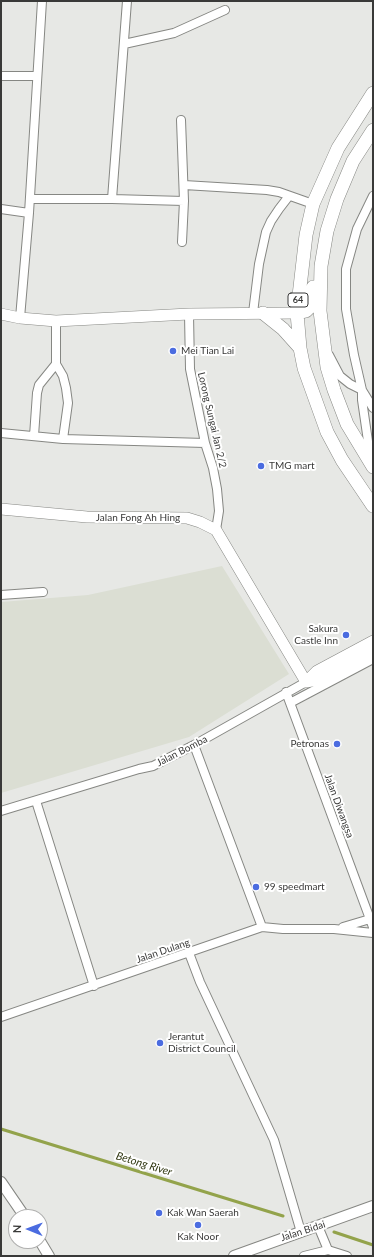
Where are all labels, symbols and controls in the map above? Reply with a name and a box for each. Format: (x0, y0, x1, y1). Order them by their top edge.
road number: 64 (288, 293, 308, 307)
place label: Mei Tian Lai (181, 345, 234, 357)
marker: Mei Tian Lai (168, 346, 178, 356)
street label: Lorong Sungai Jan 2/2 (195, 371, 229, 469)
place label: TMG mart (269, 460, 314, 472)
marker: TMG mart (256, 461, 266, 471)
street label: Jalan Fong Ah Hing (96, 512, 180, 524)
place label: Sakura Castle Inn (294, 623, 338, 646)
marker: Sakura Castle Inn (341, 630, 351, 640)
street label: Jalan Bomba (155, 733, 209, 769)
place label: Petronas (290, 738, 329, 750)
marker: Petronas (332, 739, 342, 749)
street label: Jalan Diwangsa (322, 772, 356, 840)
place label: 99 speedmart (264, 881, 325, 893)
marker: 99 speedmart (251, 882, 261, 892)
street label: Jalan Dulang (135, 936, 191, 966)
place label: Jerantut District Council (168, 1031, 236, 1054)
marker: Jerantut District Council (155, 1038, 165, 1048)
water label: Betong River (114, 1149, 174, 1179)
place label: Kak Wan Saerah (167, 1207, 239, 1219)
marker: Kak Wan Saerah (154, 1208, 164, 1218)
north arrow (8, 1209, 48, 1249)
street label: Jalan Bidai (279, 1218, 327, 1244)
marker: Kak Noor (193, 1220, 203, 1230)
text: N (10, 1224, 23, 1233)
place label: Kak Noor (177, 1231, 219, 1243)

